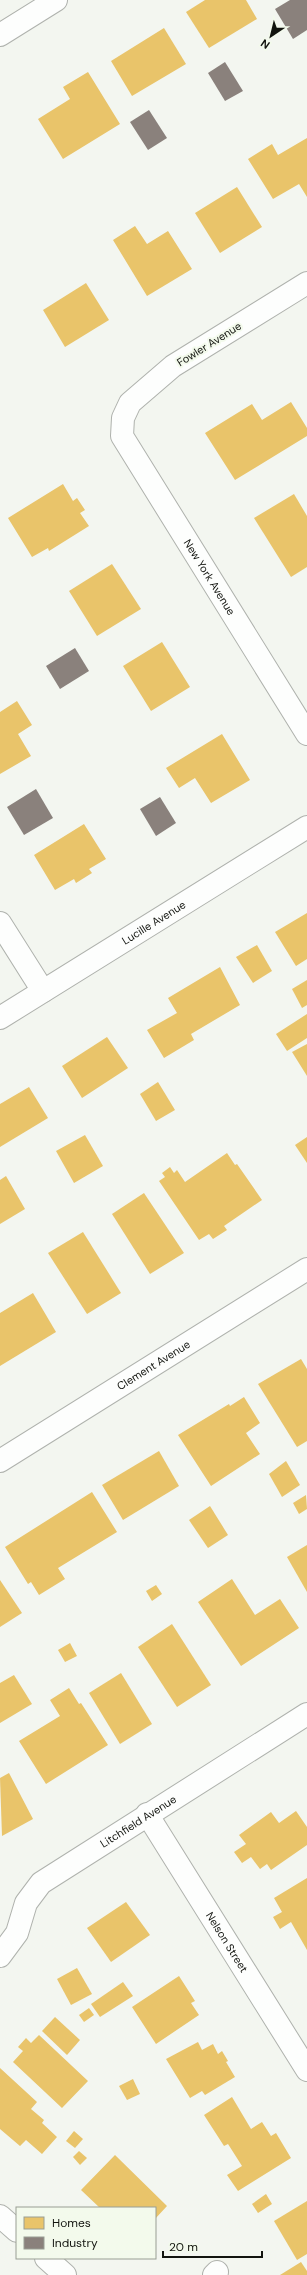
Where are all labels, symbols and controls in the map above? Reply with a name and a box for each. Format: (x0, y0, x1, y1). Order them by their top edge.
north arrow (251, 16, 291, 56)
text: N (258, 36, 273, 52)
street label: Fowler Avenue (174, 319, 244, 369)
street label: New York Avenue (181, 536, 238, 618)
street label: Lucille Avenue (119, 897, 188, 947)
street label: Clement Avenue (114, 1337, 193, 1393)
street label: Litchfield Avenue (97, 1792, 179, 1851)
street label: Nelson Street (203, 1909, 251, 1975)
legend (16, 2207, 156, 2259)
text: Homes (52, 2215, 91, 2231)
scale bar (163, 2233, 262, 2259)
text: Industry (52, 2235, 98, 2251)
text: 20 m (169, 2239, 198, 2255)

